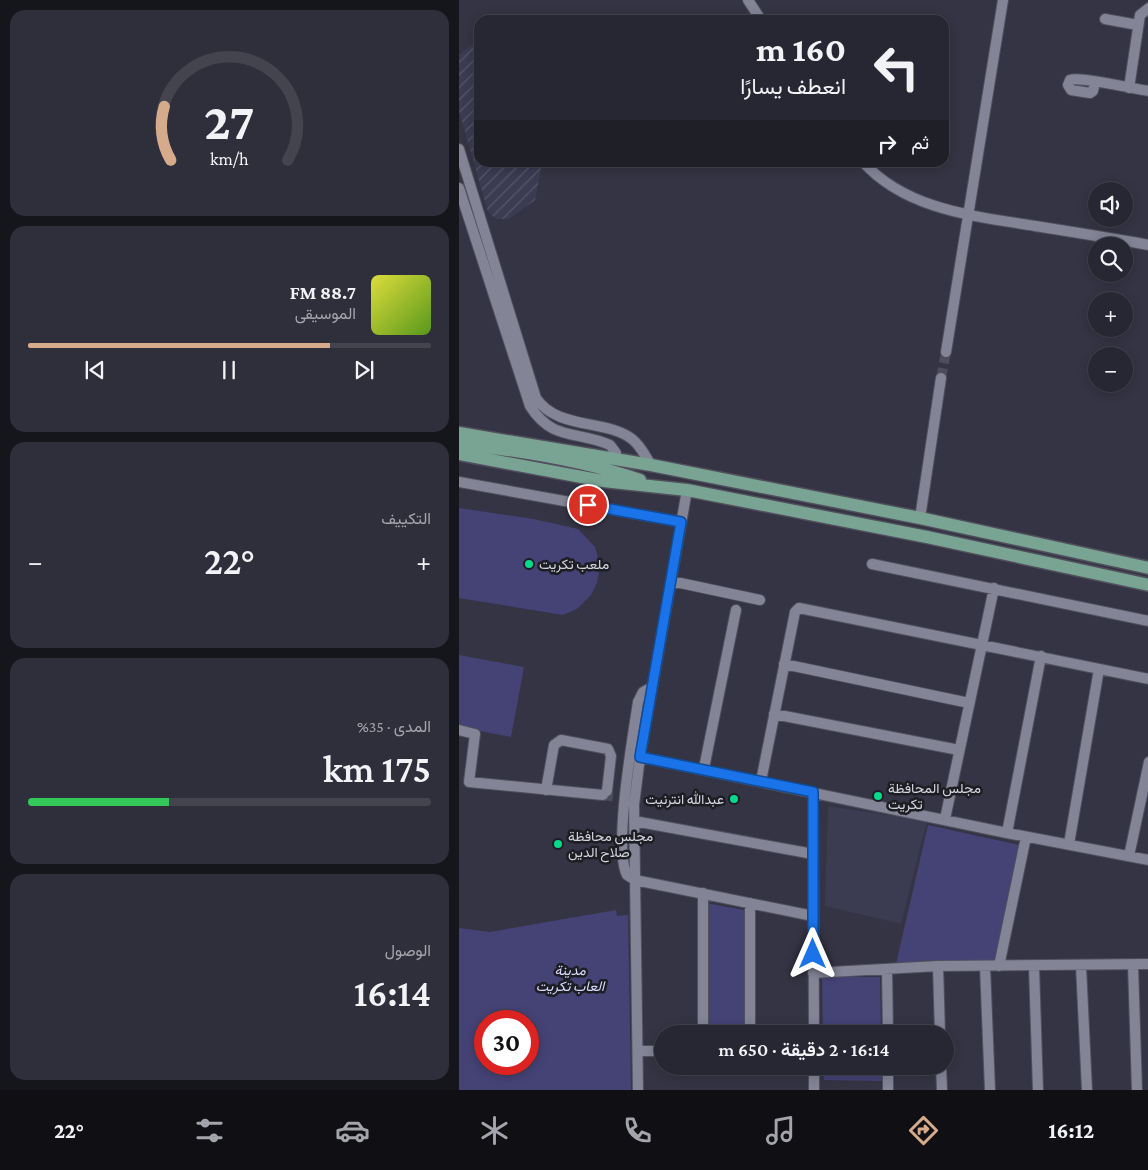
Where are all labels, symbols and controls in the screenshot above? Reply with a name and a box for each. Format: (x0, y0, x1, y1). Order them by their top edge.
text: 160 m (756, 30, 846, 69)
icon: left (864, 35, 929, 100)
text: انعطف يسارًا (740, 74, 846, 99)
text: 27 (204, 92, 255, 150)
icon: right (873, 130, 901, 158)
text: ثم (911, 132, 929, 153)
text: km/h (210, 149, 249, 169)
map controls (1088, 182, 1133, 392)
button: sound (1088, 182, 1133, 227)
button: search (1088, 237, 1133, 282)
text: 88.7 FM (290, 282, 356, 303)
button: + (1088, 292, 1133, 337)
text: الموسيقى (295, 305, 356, 322)
button: − (1088, 347, 1133, 392)
icon: previous (81, 356, 109, 384)
icon: pause (215, 356, 243, 384)
icon: next (350, 356, 378, 384)
pin (567, 484, 609, 526)
icon: arrive (574, 491, 602, 519)
text: التكييف (381, 510, 431, 527)
text: 22° (204, 540, 255, 582)
text: − (28, 546, 43, 577)
text: + (416, 546, 431, 577)
place label: ملعب تكريت (539, 556, 609, 573)
marker: ملعب تكريت (523, 558, 535, 570)
text: المدى · 35% (357, 718, 431, 735)
text: 175 km (323, 748, 431, 790)
place label: مجلس المحافظة تكريت (888, 780, 981, 813)
marker: مجلس المحافظة تكريت (872, 790, 884, 802)
place label: عبدالله انترنيت (645, 791, 724, 808)
marker: عبدالله انترنيت (728, 793, 740, 805)
place label: مجلس محافظة صلاح الدين (568, 828, 653, 863)
marker: مجلس محافظة صلاح الدين (552, 838, 564, 850)
position arrow (786, 927, 838, 979)
text: الوصول (385, 942, 431, 959)
park label: مدينة العاب تكريت (536, 962, 606, 995)
text: 16:14 (354, 972, 431, 1014)
speed limit sign: 30 (474, 1010, 539, 1075)
text: 16:14 · 2 دقيقة · 650 m (719, 1039, 889, 1060)
icon: filters (192, 1113, 227, 1148)
icon: car (335, 1113, 370, 1148)
icon: climate (477, 1113, 512, 1148)
icon: phone (620, 1113, 655, 1148)
icon: music (763, 1113, 798, 1148)
icon: directions (906, 1113, 941, 1148)
text: 22° (54, 1118, 84, 1143)
text: 16:12 (1048, 1118, 1094, 1143)

